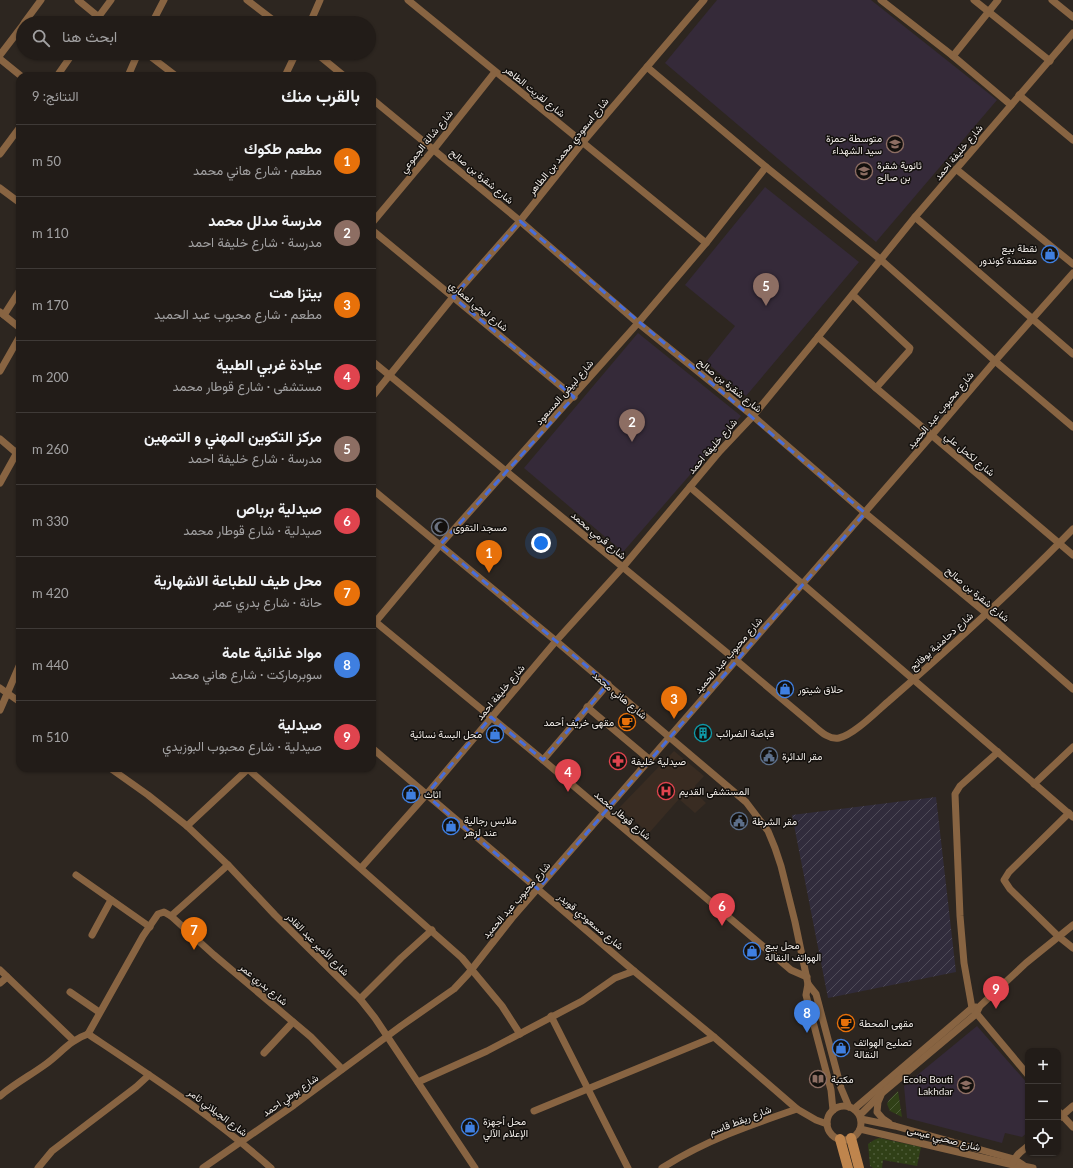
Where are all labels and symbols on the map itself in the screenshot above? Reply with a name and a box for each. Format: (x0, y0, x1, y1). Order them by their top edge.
street label: شارع لقريت الطاهر (501, 62, 568, 120)
street label: شارع اسعودي محمد بن الطاهر (525, 95, 613, 200)
street label: شارع شالة الجموعي (397, 107, 458, 177)
street label: شارع خليفة احمد (931, 122, 986, 183)
place label: متوسطة حمزة سيد الشهداء (826, 132, 882, 157)
school or university icon: متوسطة حمزة سيد الشهداء (885, 134, 905, 154)
street label: شارع شقرة بن صالح (447, 146, 516, 207)
place label: ثانوية شقرة بن صالح (877, 159, 922, 184)
school or university icon: ثانوية شقرة بن صالح (854, 161, 874, 181)
place label: نقطة بيع معتمدة كوندور (978, 242, 1037, 267)
shop icon: نقطة بيع معتمدة كوندور (1040, 244, 1060, 264)
pin: 5 (753, 273, 779, 306)
street label: شارع ليحي لعماري (445, 279, 511, 336)
street label: شارع شقرة بن صالح (695, 355, 765, 415)
street label: شارع لبيض المسعود (532, 357, 596, 428)
street label: شارع محبوب عبد الحميد (904, 369, 977, 452)
pin: 2 (619, 409, 645, 442)
street label: شارع خليفة احمد (685, 416, 740, 477)
street label: شارع لكحل علي (941, 430, 998, 481)
street label: شارع قرمي محمد (567, 509, 629, 564)
mosque icon: مسجد التقوى (430, 517, 450, 537)
place label: مسجد التقوى (453, 521, 507, 534)
your location (531, 533, 551, 553)
pin: 1 (476, 540, 502, 573)
street label: شارع شقرة بن صالح (943, 564, 1012, 625)
street label: شارع دحامنية بوفاتح (907, 609, 976, 673)
street label: شارع محبوب عبد الحميد (692, 614, 765, 696)
street label: شارع خليفة احمد (473, 662, 528, 723)
street label: شارع هاني محمد (588, 669, 650, 724)
shop icon: حلاق شيتور (775, 679, 795, 699)
place label: حلاق شيتور (797, 683, 843, 696)
pin: 3 (661, 686, 687, 719)
cafe icon: مقهى خريف أحمد (617, 712, 637, 732)
place label: مقهى خريف أحمد (544, 716, 614, 729)
building icon: قباضة الضرائب (693, 723, 713, 743)
shop icon: محل البسة نسائية (485, 724, 505, 744)
place label: قباضة الضرائب (716, 727, 775, 740)
place label: محل البسة نسائية (410, 728, 482, 741)
public building icon: مقر الدائرة (759, 746, 779, 766)
place label: مقر الدائرة (782, 750, 822, 763)
pharmacy icon: صيدلية خليفة (608, 751, 628, 771)
place label: صيدلية خليفة (631, 755, 686, 768)
pin: 4 (555, 759, 581, 792)
hospital icon: المستشفى القديم (656, 781, 676, 801)
shop icon: اثاث (401, 784, 421, 804)
place label: المستشفى القديم (679, 785, 749, 798)
place label: اثاث (424, 788, 441, 800)
street label: شارع قوطار محمد (592, 788, 654, 843)
public building icon: مقر الشرطة (729, 811, 749, 831)
place label: ملابس رجالية عند لزهر (463, 814, 517, 839)
place label: مقر الشرطة (752, 815, 797, 828)
shop icon: ملابس رجالية عند لزهر (441, 816, 461, 836)
street label: شارع محبوب عبد الحميد (480, 859, 553, 941)
street label: شارع مسعودي قويدر (553, 889, 626, 954)
pin: 6 (709, 893, 735, 926)
street label: شارع الأمير عبد القادر (283, 909, 352, 979)
pin: 7 (181, 917, 207, 950)
place label: محل بيع الهواتف النقالة (765, 939, 821, 964)
shop icon: محل بيع الهواتف النقالة (742, 941, 762, 961)
street label: شارع بدري عمر (235, 960, 290, 1010)
pin: 9 (983, 976, 1009, 1009)
pin: 8 (794, 1000, 820, 1033)
cafe icon: مقهى المحطة (836, 1013, 856, 1033)
place label: مقهى المحطة (859, 1017, 913, 1030)
place label: تصليح الهواتف النقالة (854, 1036, 912, 1060)
shop icon: تصليح الهواتف النقالة (831, 1038, 851, 1058)
library icon: مكتبة (808, 1069, 828, 1089)
street label: شارع بوطي احمد (260, 1071, 322, 1121)
place label: مكتبة (831, 1073, 854, 1086)
place label: Ecole Bouti Lakhdar (903, 1073, 953, 1097)
school or university icon: Ecole Bouti Lakhdar (956, 1075, 976, 1095)
street label: شارع الجيلاني ثامر (183, 1085, 250, 1141)
street label: شارع ريقط قاسم (707, 1103, 773, 1138)
place label: محل أجهزة الإعلام الآلي (483, 1115, 528, 1142)
shop icon: محل أجهزة الإعلام الآلي (460, 1117, 480, 1137)
street label: شارع صحبي عيسى (905, 1123, 982, 1156)

